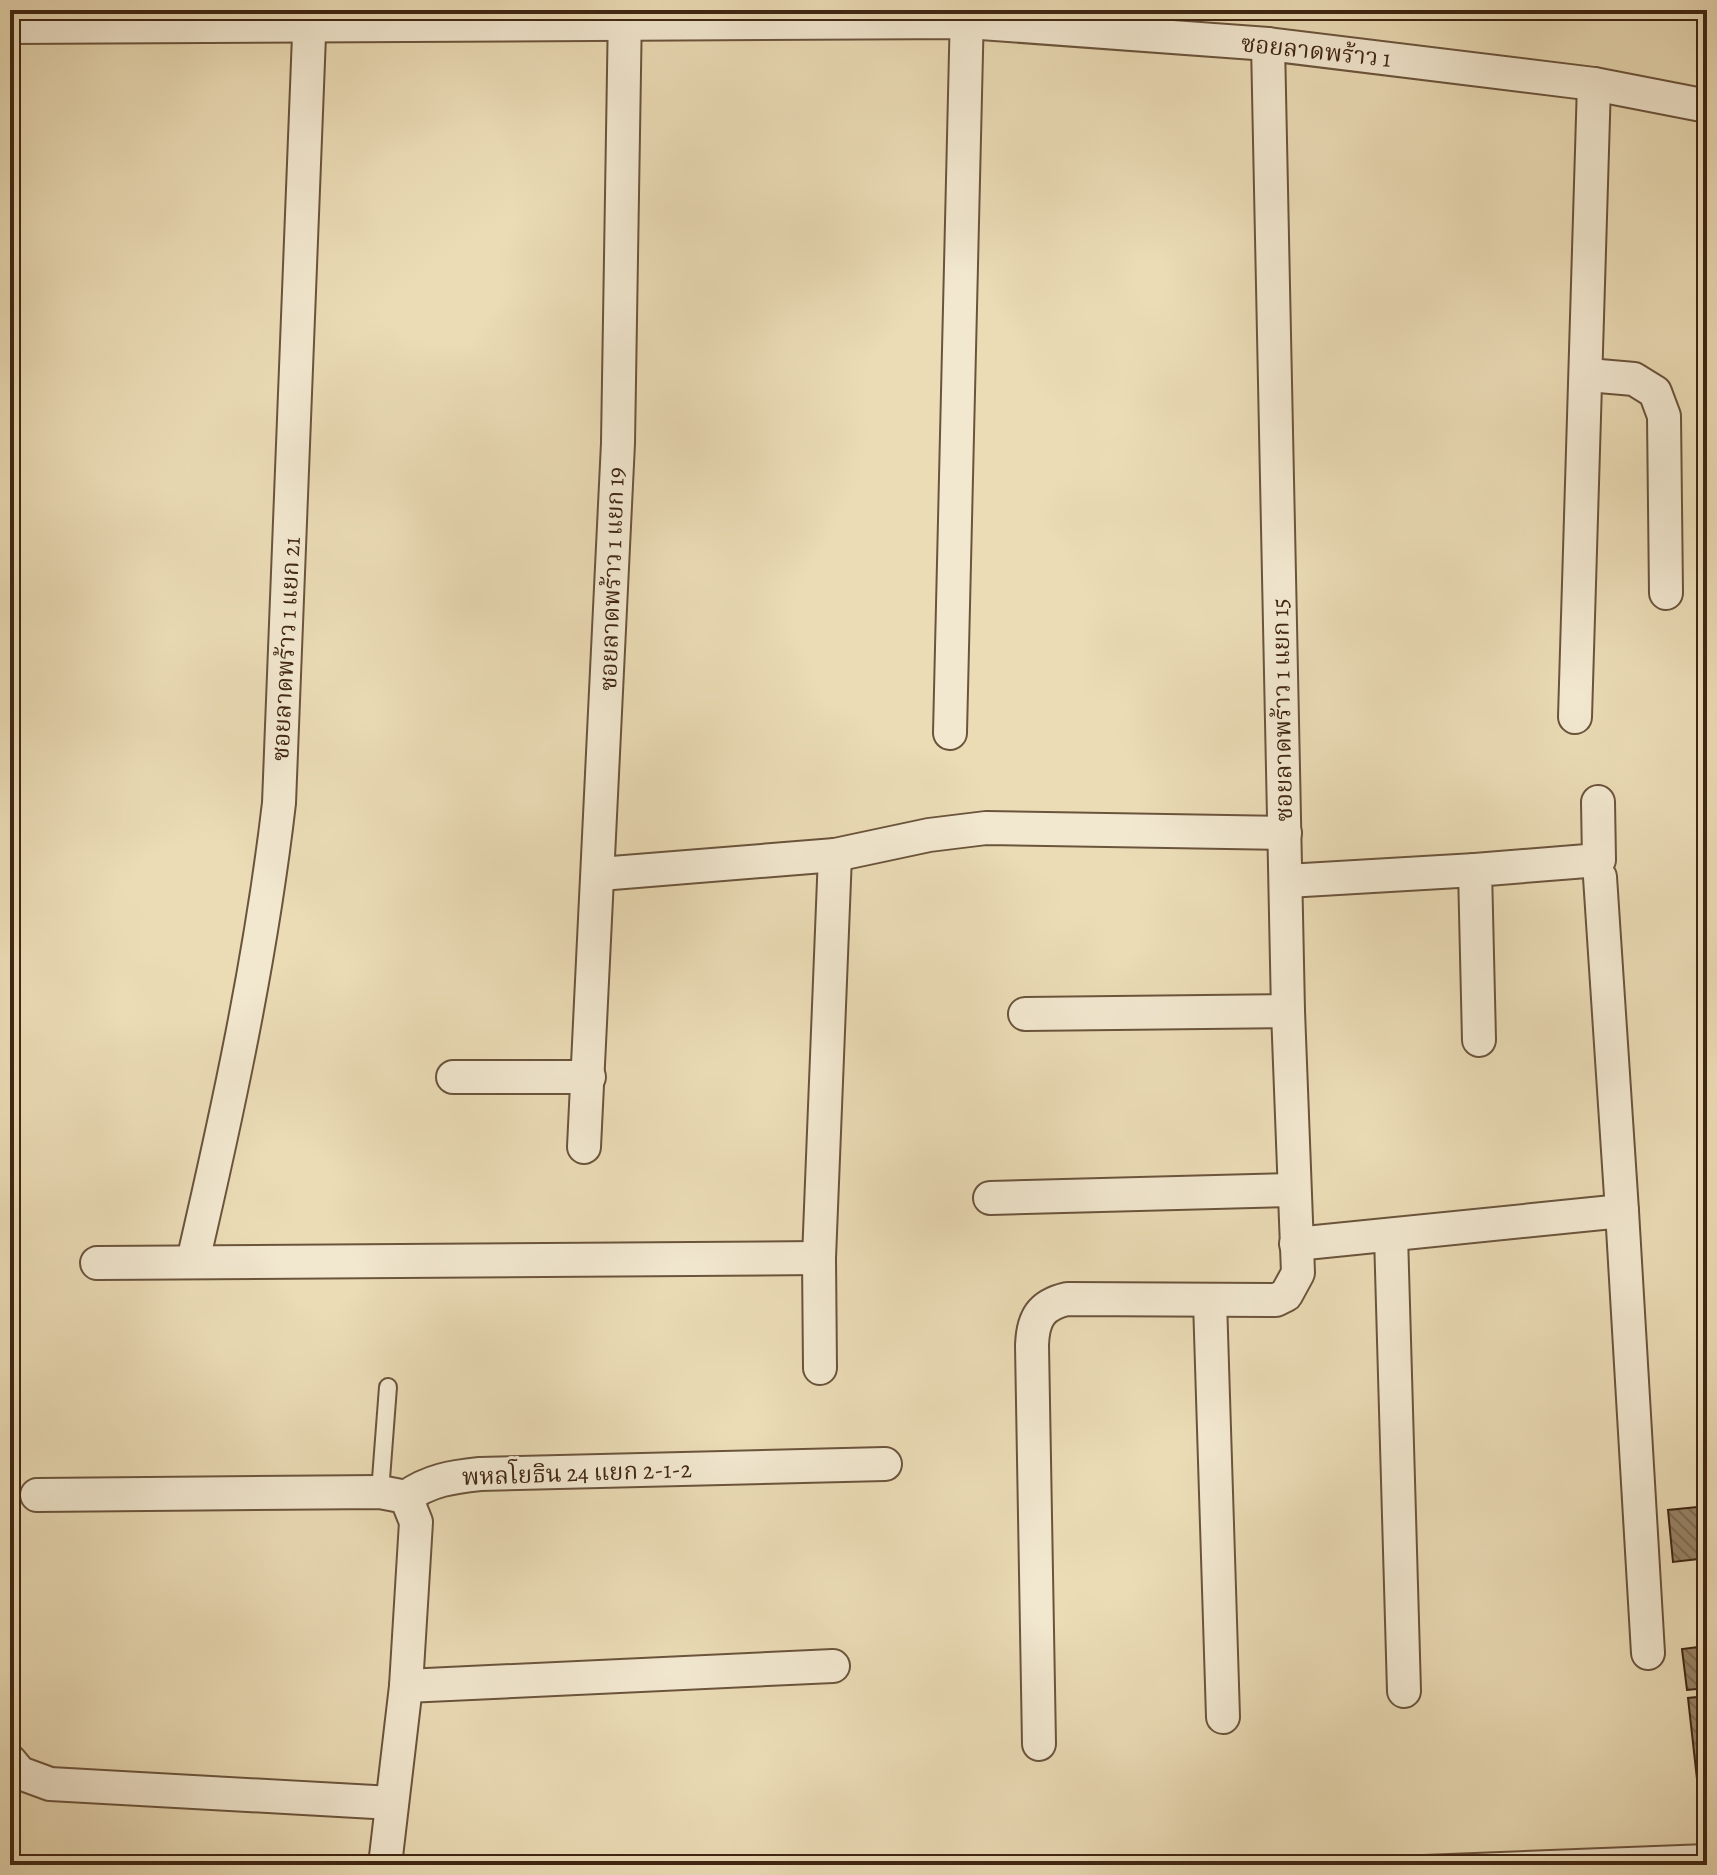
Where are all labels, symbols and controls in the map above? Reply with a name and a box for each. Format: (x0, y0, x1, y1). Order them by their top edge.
street label: ซอยลาดพร้าว 1 (1239, 27, 1393, 75)
street label: ซอยลาดพร้าว 1 แยก 19 (592, 466, 632, 692)
street label: ซอยลาดพร้าว 1 แยก 21 (264, 536, 308, 762)
street label: ซอยลาดพร้าว 1 แยก 15 (1264, 598, 1300, 822)
street label: พหลโยธิน 24 แยก 2-1-2 (461, 1451, 693, 1493)

